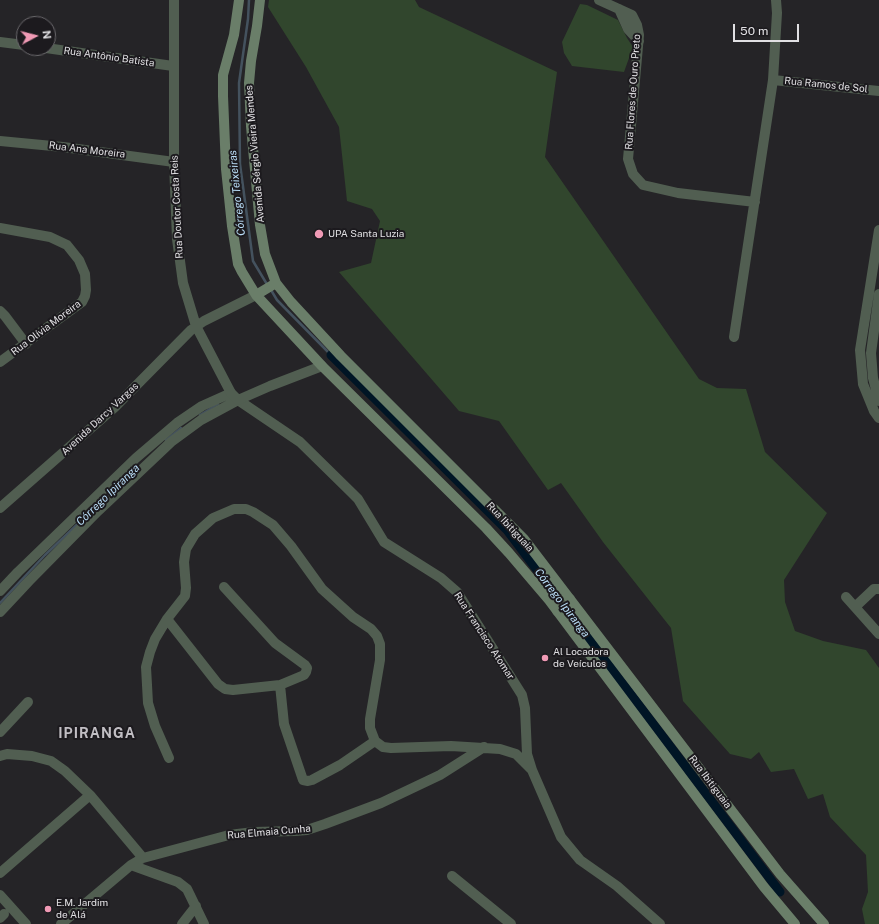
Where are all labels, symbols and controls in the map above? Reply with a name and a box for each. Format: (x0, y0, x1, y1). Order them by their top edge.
north arrow (16, 16, 56, 56)
scale bar (735, 16, 801, 42)
text: 50 m (740, 24, 768, 38)
text: N (40, 30, 53, 40)
street label: Rua Flores de Ouro Preto (623, 34, 643, 150)
street label: Rua Antônio Batista (63, 45, 155, 69)
street label: Rua Ramos de Sol (784, 75, 868, 95)
street label: Avenida Sérgio Vieira Mendes (243, 85, 267, 223)
street label: Rua Ana Moreira (48, 139, 126, 161)
water label: Córrego Teixeiras (226, 149, 248, 237)
street label: Rua Doutor Costa Reis (168, 155, 186, 259)
marker: UPA Santa Luzia (313, 228, 325, 240)
place label: UPA Santa Luzia (328, 228, 404, 240)
street label: Rua Olívia Moreira (9, 298, 83, 358)
street label: Avenida Darcy Vargas (59, 380, 141, 458)
water label: Córrego Ipiranga (74, 461, 142, 529)
street label: Rua Ibitiguaia (484, 500, 536, 554)
water label: Córrego Ipiranga (532, 566, 592, 640)
street label: Rua Francisco Atomar (451, 590, 517, 682)
place label: Al Locadora de Veículos (553, 646, 609, 670)
marker: Al Locadora de Veículos (540, 653, 550, 663)
district label: IPIRANGA (58, 726, 136, 742)
street label: Rua Ibitiguaia (686, 753, 734, 811)
street label: Rua Elmaia Cunha (227, 822, 311, 842)
place label: E.M. Jardim de Alá (56, 897, 108, 920)
marker: E.M. Jardim de Alá (43, 904, 53, 914)

